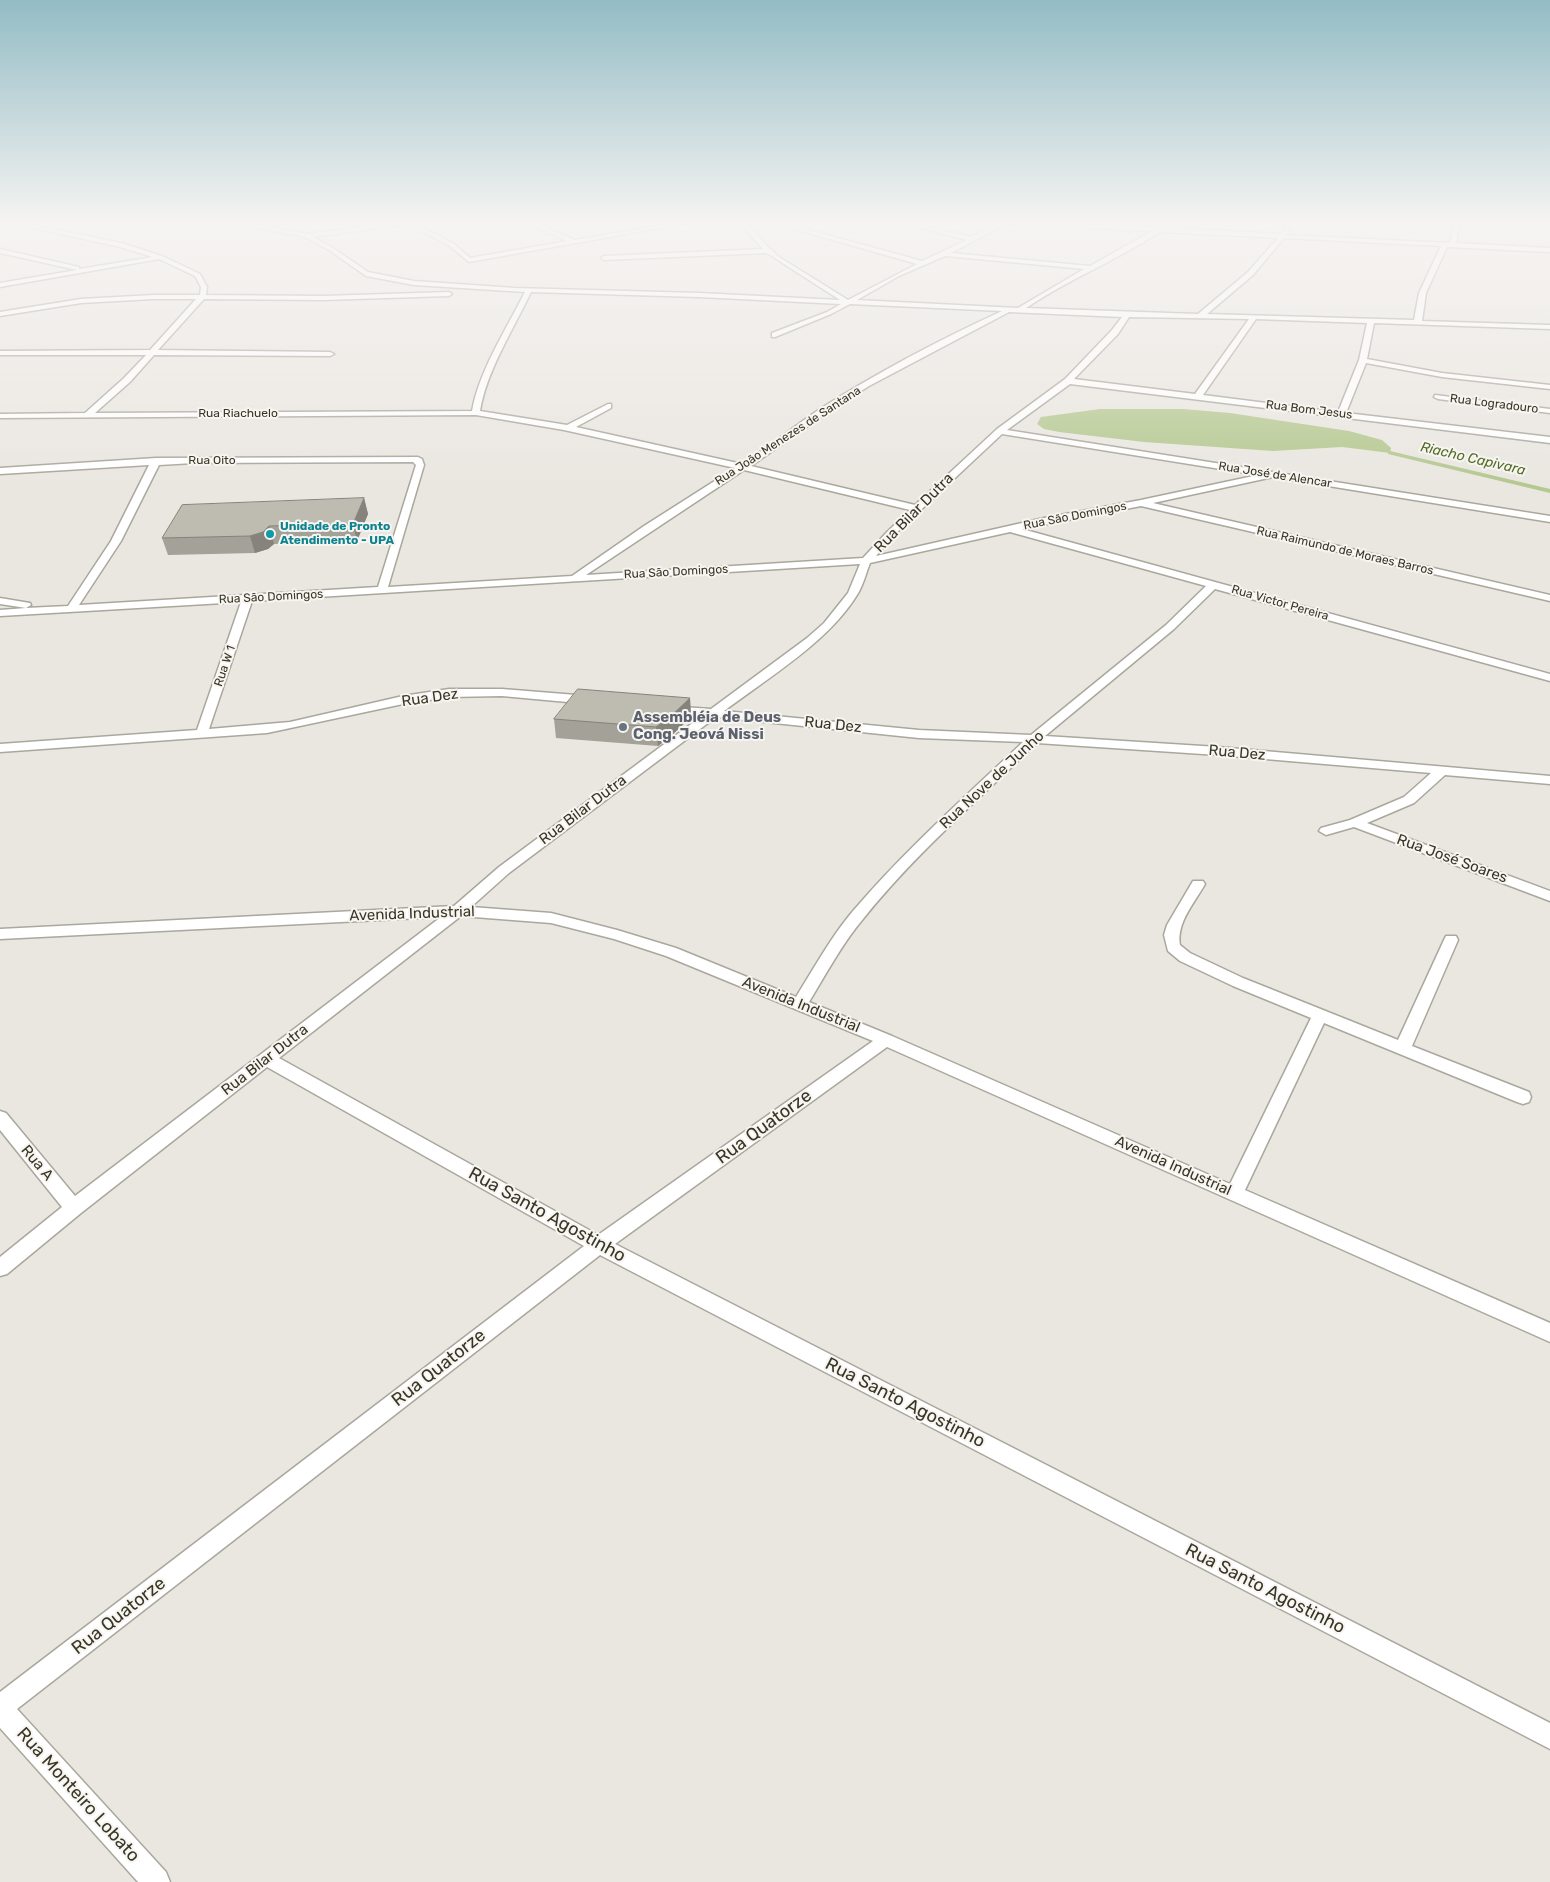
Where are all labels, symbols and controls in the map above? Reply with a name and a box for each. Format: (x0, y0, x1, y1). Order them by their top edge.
street label: Rua João Menezes de Santana (712, 383, 864, 489)
street label: Rua Logradouro (1449, 391, 1539, 417)
street label: Rua Bom Jesus (1265, 398, 1353, 422)
street label: Rua Riachuelo (198, 407, 278, 421)
water label: Riacho Capivara (1419, 439, 1527, 479)
street label: Rua Oito (188, 454, 236, 468)
street label: Rua José de Alencar (1217, 459, 1333, 491)
street label: Rua Bilar Dutra (871, 470, 957, 556)
street label: Rua São Domingos (1022, 499, 1128, 533)
place label: Unidade de Pronto Atendimento - UPA (280, 520, 394, 548)
street label: Rua Raimundo de Moraes Barros (1255, 524, 1435, 578)
marker: Unidade de Pronto Atendimento - UPA (264, 528, 276, 540)
street label: Rua São Domingos (623, 562, 729, 582)
street label: Rua Victor Pereira (1230, 582, 1330, 624)
street label: Rua São Domingos (218, 587, 324, 607)
street label: Rua W 1 (211, 644, 239, 688)
street label: Rua Dez (400, 685, 460, 711)
place label: Assembléia de Deus Cong. Jeová Nissi (633, 709, 781, 744)
street label: Rua Dez (804, 713, 862, 737)
marker: Assembléia de Deus Cong. Jeová Nissi (617, 721, 629, 733)
street label: Rua Nove de Junho (936, 727, 1048, 833)
street label: Rua Dez (1208, 742, 1266, 764)
street label: Rua Bilar Dutra (536, 771, 630, 849)
street label: Rua José Soares (1394, 831, 1510, 887)
street label: Avenida Industrial (349, 903, 475, 925)
street label: Avenida Industrial (739, 973, 863, 1037)
street label: Rua Bilar Dutra (218, 1021, 312, 1099)
street label: Rua Quatorze (712, 1085, 816, 1169)
street label: Avenida Industrial (1112, 1132, 1234, 1200)
street label: Rua A (17, 1142, 57, 1184)
street label: Rua Santo Agostinho (465, 1163, 629, 1267)
street label: Rua Quatorze (388, 1325, 490, 1411)
street label: Rua Santo Agostinho (821, 1353, 989, 1453)
street label: Rua Santo Agostinho (1181, 1539, 1349, 1639)
street label: Rua Quatorze (68, 1573, 170, 1659)
street label: Rua Monteiro Lobato (12, 1723, 144, 1867)

